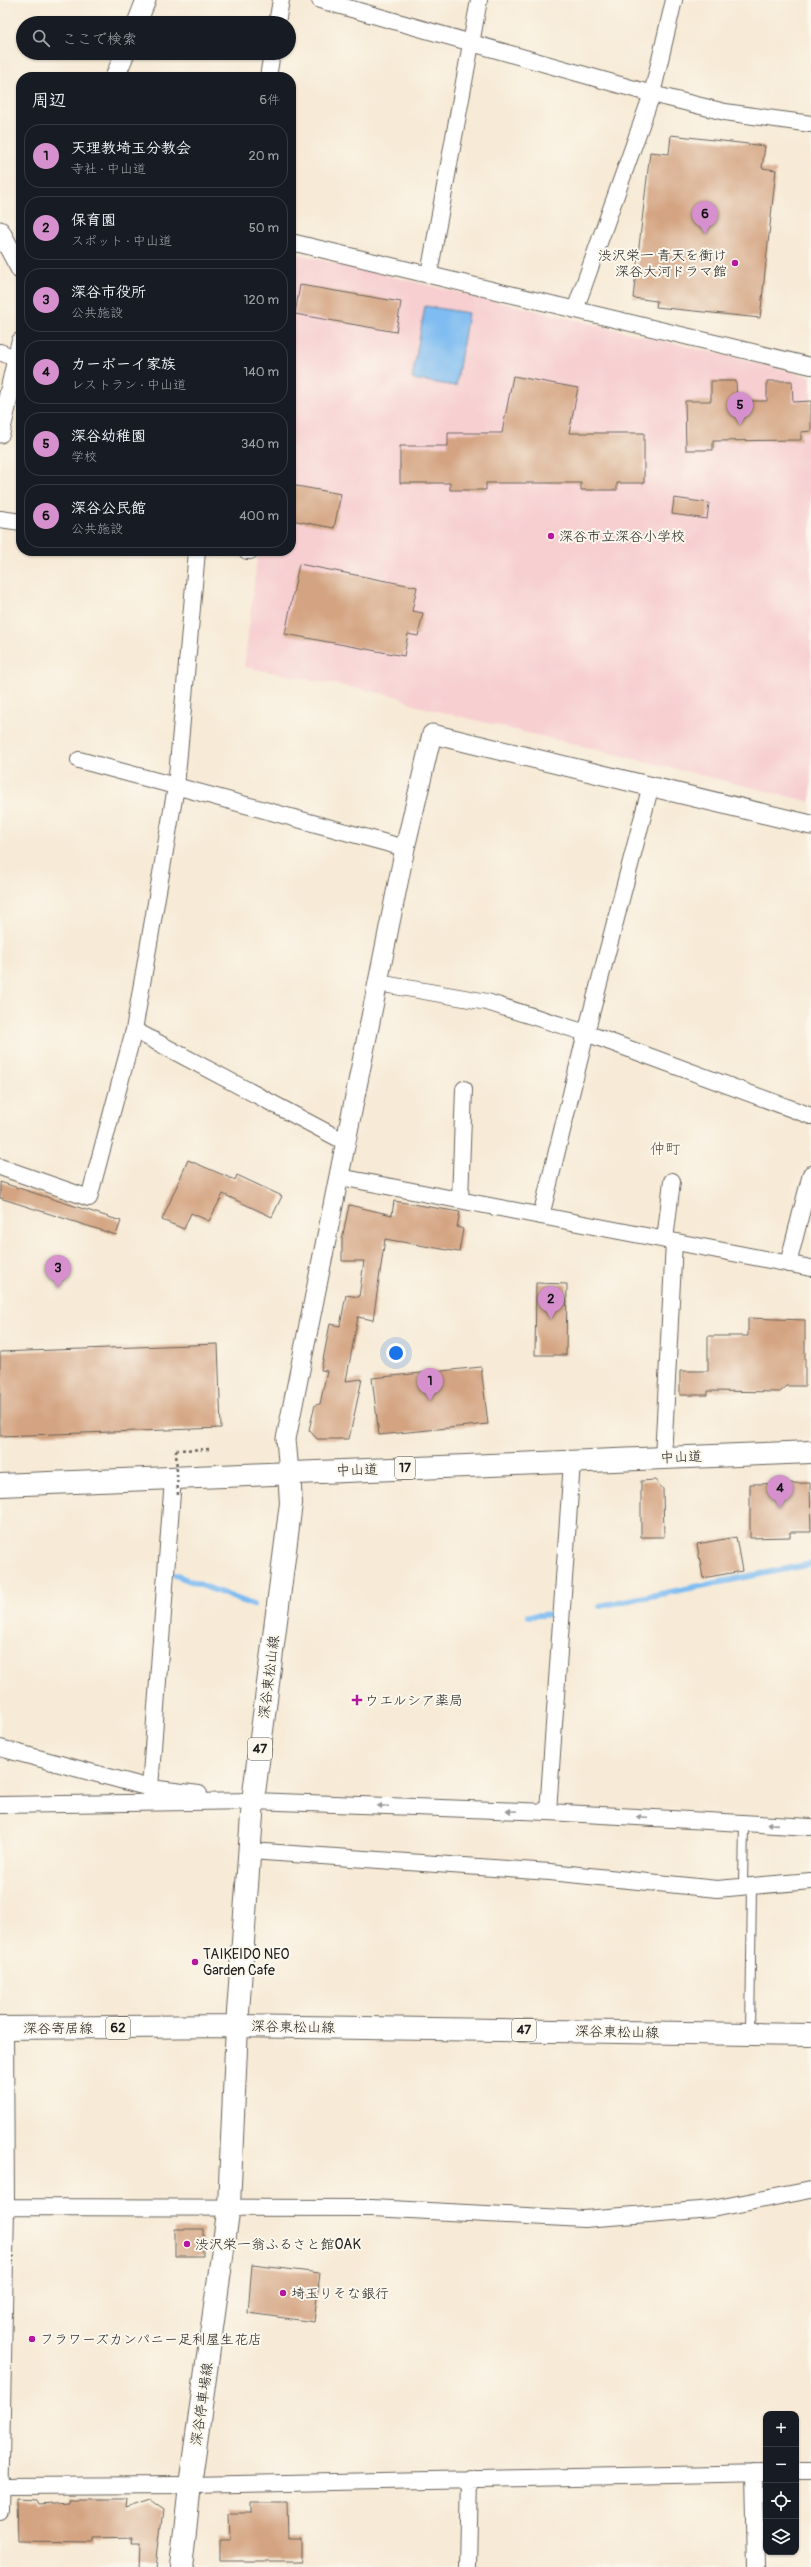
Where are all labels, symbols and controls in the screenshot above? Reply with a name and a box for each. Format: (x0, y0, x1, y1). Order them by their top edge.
search box (16, 16, 296, 60)
icon: search (30, 27, 52, 49)
text: ここで検索 (62, 30, 137, 49)
text: 周辺 (32, 90, 66, 111)
text: 6件 (259, 92, 280, 108)
text: 天理教埼玉分教会 (71, 139, 191, 158)
text: 1 (43, 148, 49, 164)
text: 20 m (248, 148, 279, 164)
text: 寺社 · 中山道 (71, 161, 146, 177)
pin: 6 (692, 201, 718, 234)
text: 保育園 (71, 211, 116, 230)
text: 2 (42, 220, 50, 236)
text: 50 m (249, 220, 279, 236)
text: スポット · 中山道 (71, 233, 172, 249)
place label: 渋沢栄一 青天を衝け 深谷大河ドラマ館 (598, 247, 727, 280)
marker: 渋沢栄一 青天を衝け 深谷大河ドラマ館 (730, 258, 740, 268)
text: 深谷市役所 (71, 283, 146, 302)
text: 3 (42, 292, 50, 308)
text: 120 m (243, 292, 279, 308)
text: 公共施設 (71, 305, 123, 321)
text: カーボーイ家族 (71, 355, 176, 374)
text: 4 (42, 364, 50, 380)
text: 140 m (243, 364, 279, 380)
text: レストラン · 中山道 (71, 377, 186, 393)
pin: 5 (727, 392, 753, 425)
text: 深谷幼稚園 (71, 427, 146, 446)
text: 5 (42, 436, 50, 452)
text: 340 m (241, 436, 279, 452)
text: 学校 (71, 449, 97, 465)
text: 深谷公民館 (71, 499, 146, 518)
text: 6 (42, 508, 50, 524)
text: 400 m (239, 508, 279, 524)
text: 公共施設 (71, 521, 123, 537)
place label: 深谷市立深谷小学校 (559, 528, 685, 545)
marker: 深谷市立深谷小学校 (546, 531, 556, 541)
district label: 仲町 (650, 1140, 681, 1159)
pin: 3 (45, 1255, 71, 1288)
pin: 2 (538, 1286, 564, 1319)
your location (386, 1343, 406, 1363)
pin: 1 (417, 1368, 443, 1401)
street label: 中山道 (660, 1448, 702, 1466)
road number: 17 (395, 1457, 415, 1479)
street label: 中山道 (336, 1461, 378, 1479)
pin: 4 (767, 1475, 793, 1508)
street label: 深谷東松山線 (255, 1634, 283, 1720)
place label: ウエルシア薬局 (365, 1692, 463, 1709)
marker: ウエルシア薬局 (352, 1695, 362, 1705)
road number: 47 (248, 1738, 272, 1760)
one-way arrow (376, 1803, 389, 1809)
one-way arrow (506, 1807, 518, 1814)
one-way arrow (636, 1813, 648, 1820)
one-way arrow (766, 1820, 778, 1827)
place label: TAIKEIDO NEO Garden Cafe (203, 1946, 290, 1979)
marker: TAIKEIDO NEO Garden Cafe (190, 1957, 200, 1967)
road number: 62 (106, 2017, 130, 2039)
street label: 深谷東松山線 (251, 2018, 335, 2036)
road number: 47 (512, 2019, 536, 2041)
street label: 深谷寄居線 (23, 2020, 93, 2037)
street label: 深谷東松山線 (575, 2023, 659, 2041)
place label: 渋沢栄一翁ふるさと館OAK (195, 2236, 361, 2253)
marker: 渋沢栄一翁ふるさと館OAK (182, 2239, 192, 2249)
place label: 埼玉りそな銀行 (291, 2285, 389, 2302)
marker: 埼玉りそな銀行 (278, 2288, 288, 2298)
place label: フラワーズカンパニー足利屋生花店 (40, 2331, 262, 2348)
marker: フラワーズカンパニー足利屋生花店 (27, 2334, 37, 2344)
street label: 深谷停車場線 (188, 2361, 216, 2447)
map controls (763, 2411, 799, 2555)
button: + (763, 2411, 799, 2447)
button: − (763, 2447, 799, 2483)
button: locate (763, 2483, 799, 2519)
button: layers (763, 2519, 799, 2555)

